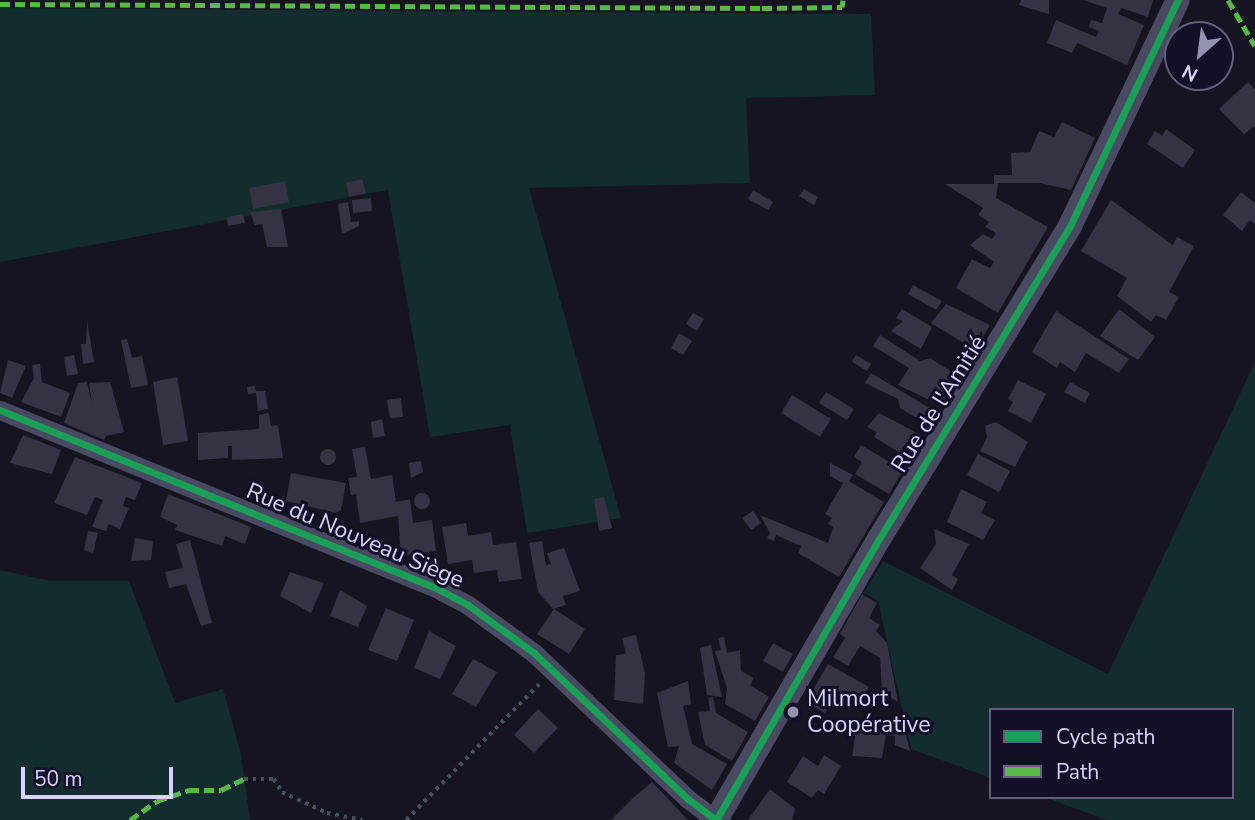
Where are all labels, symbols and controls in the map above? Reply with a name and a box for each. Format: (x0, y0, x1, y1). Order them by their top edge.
north arrow (1164, 21, 1234, 91)
text: N (1178, 58, 1202, 88)
street label: Rue de l'Amitié (886, 330, 992, 478)
street label: Rue du Nouveau Siège (242, 478, 468, 594)
place label: Milmort Coopérative (807, 685, 931, 739)
marker: Milmort Coopérative (785, 704, 801, 720)
legend (989, 708, 1234, 799)
text: Cycle path (1056, 723, 1155, 751)
scale bar (24, 754, 177, 798)
text: Path (1056, 758, 1099, 786)
text: 50 m (34, 765, 83, 793)

